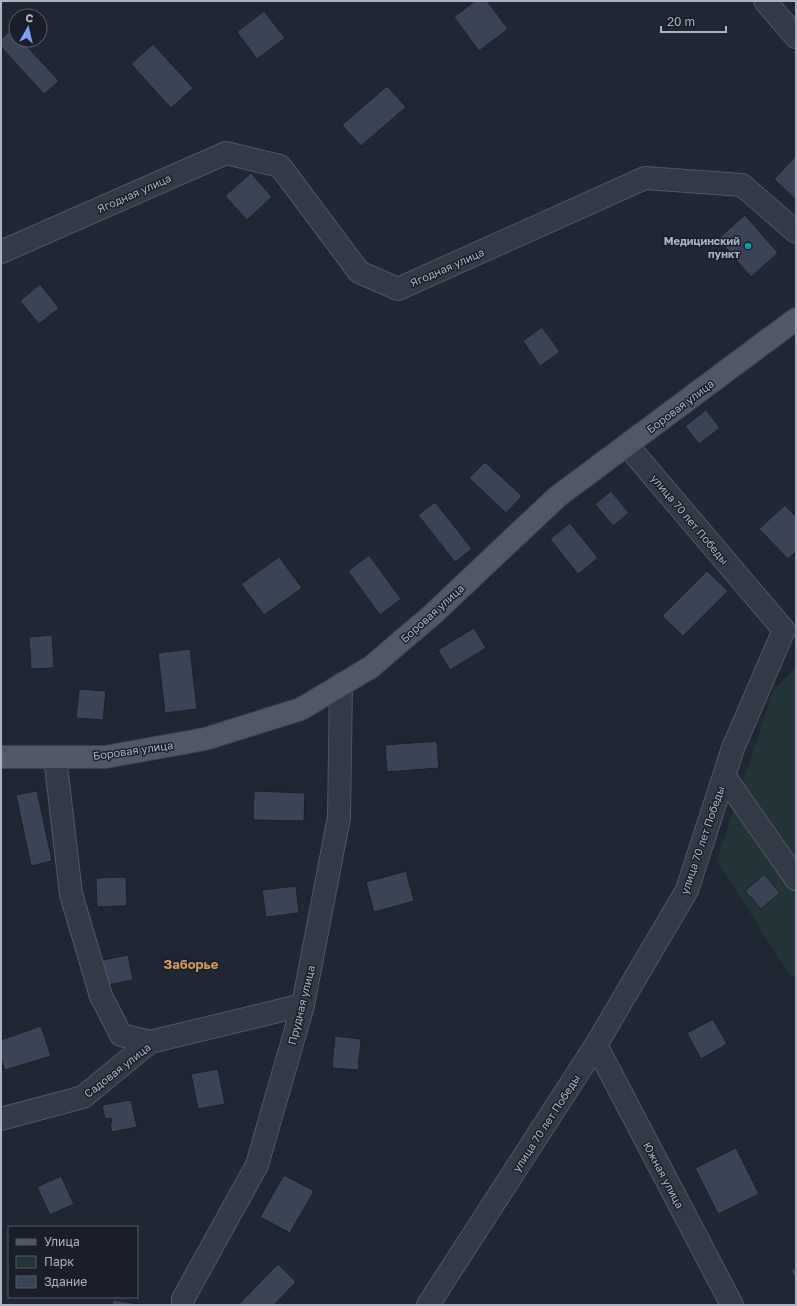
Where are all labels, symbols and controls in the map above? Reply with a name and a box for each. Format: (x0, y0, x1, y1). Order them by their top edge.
north arrow (8, 8, 48, 48)
scale bar (661, 8, 726, 34)
text: С (25, 11, 34, 25)
text: 20 m (667, 14, 695, 29)
street label: Ягодная улица (95, 171, 173, 215)
place label: Медицинский пункт (664, 234, 740, 260)
marker: Медицинский пункт (743, 241, 753, 251)
street label: Ягодная улица (408, 245, 486, 289)
street label: Боровая улица (644, 376, 716, 436)
street label: улица 70 лет Победы (649, 471, 731, 567)
street label: Боровая улица (398, 581, 466, 645)
street label: Боровая улица (92, 738, 174, 762)
street label: улица 70 лет Победы (677, 784, 727, 896)
district label: Заборье (164, 956, 219, 972)
street label: Прудная улица (285, 964, 317, 1046)
street label: Садовая улица (81, 1040, 153, 1100)
street label: улица 70 лет Победы (510, 1072, 582, 1174)
street label: Южная улица (641, 1140, 687, 1210)
legend (8, 1226, 138, 1298)
text: Улица (44, 1234, 80, 1249)
text: Парк (44, 1254, 74, 1269)
text: Здание (44, 1274, 87, 1289)

